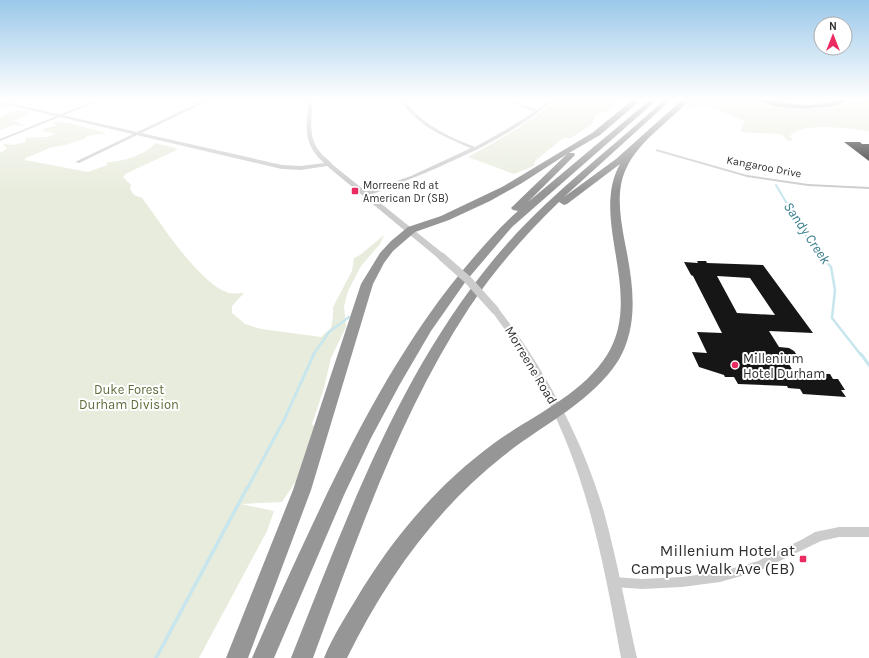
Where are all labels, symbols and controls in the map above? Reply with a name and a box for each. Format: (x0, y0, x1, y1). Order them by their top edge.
north arrow (813, 16, 853, 56)
text: N (829, 20, 837, 33)
street label: Kangaroo Drive (725, 153, 803, 181)
place label: Morreene Rd at American Dr (SB) (363, 179, 449, 205)
marker: Morreene Rd at American Dr (SB) (350, 186, 360, 196)
water label: Sandy Creek (780, 199, 835, 268)
street label: Morreene Road (502, 323, 560, 407)
place label: Millenium Hotel Durham (743, 351, 825, 381)
marker: Millenium Hotel Durham (730, 360, 740, 370)
park label: Duke Forest Durham Division (79, 382, 179, 412)
place label: Millenium Hotel at Campus Walk Ave (EB) (631, 541, 795, 578)
marker: Millenium Hotel at Campus Walk Ave (EB) (798, 554, 808, 564)

